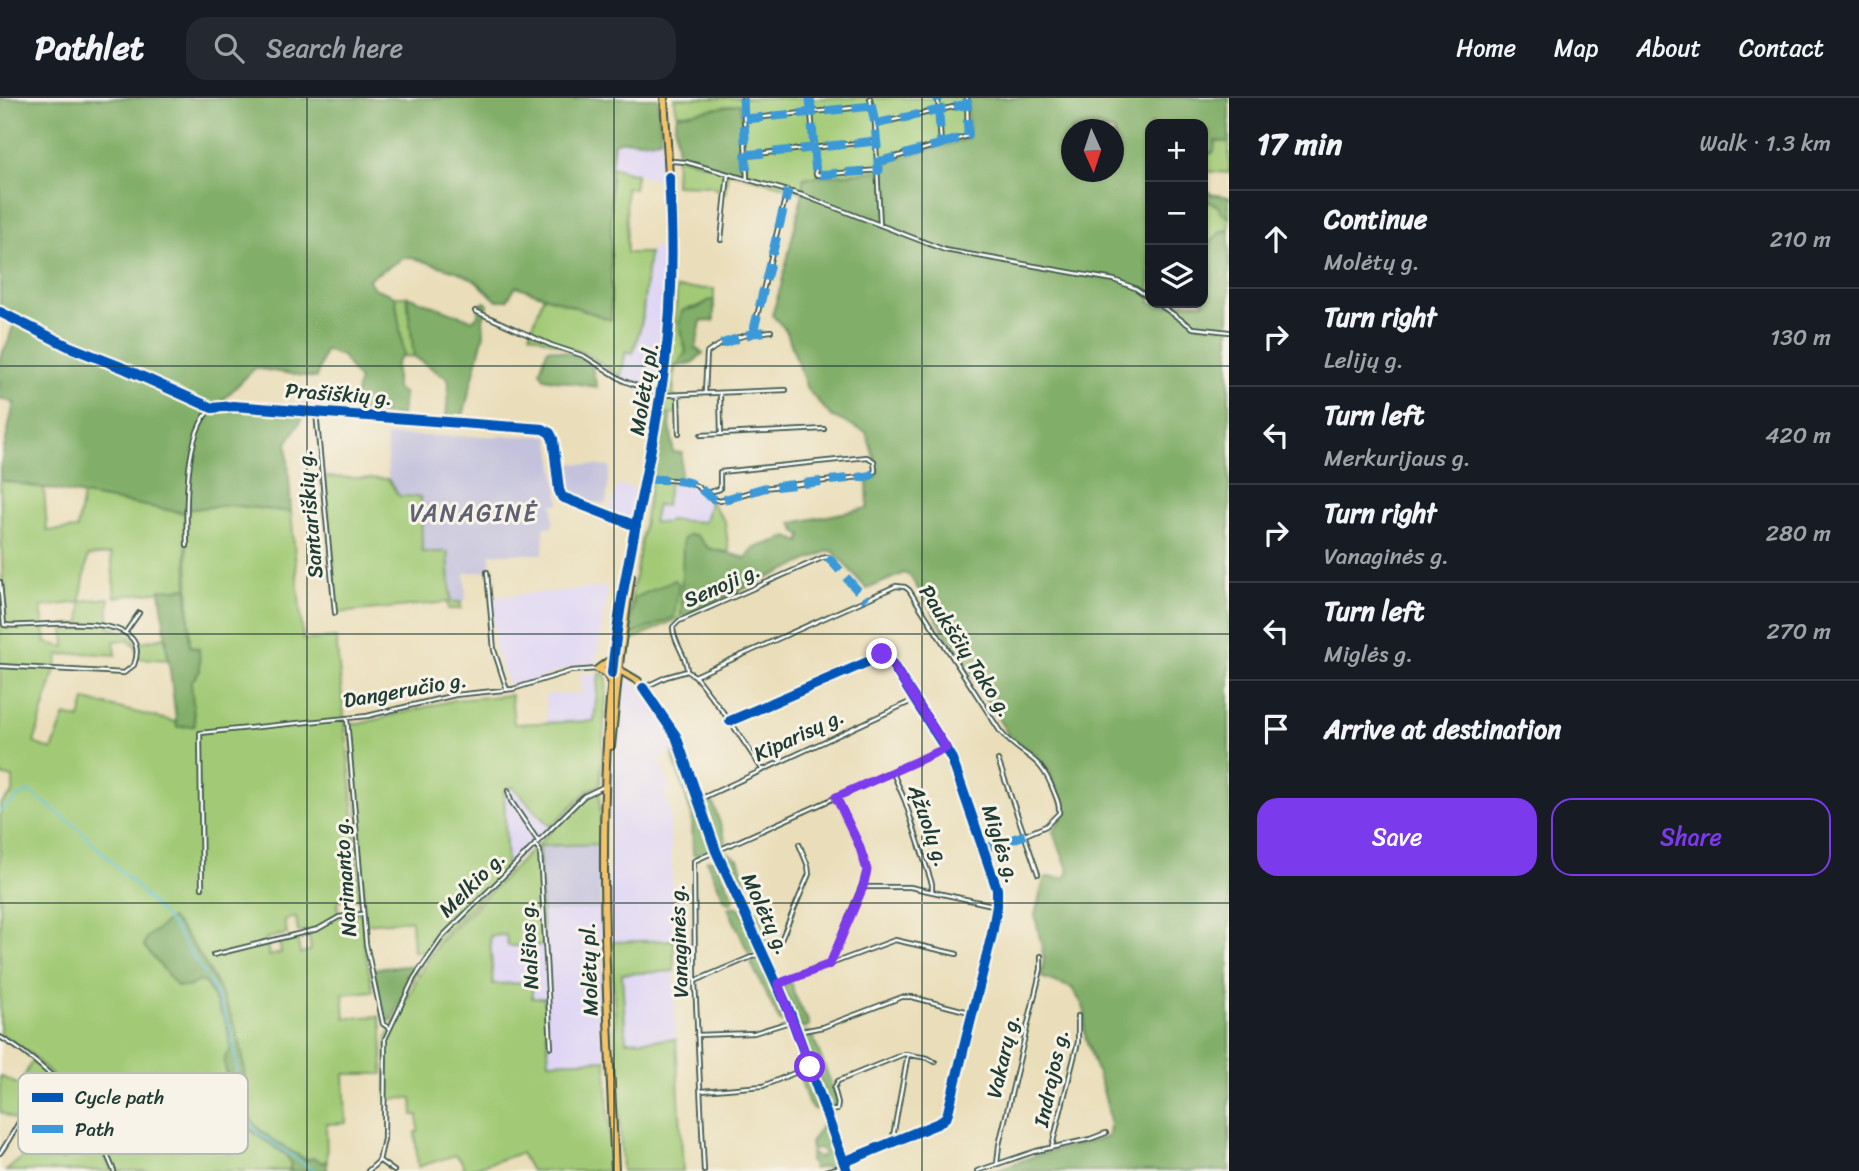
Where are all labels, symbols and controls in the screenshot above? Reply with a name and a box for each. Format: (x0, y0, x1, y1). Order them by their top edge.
search box (186, 17, 676, 80)
text: Pathlet (35, 19, 144, 77)
text: Search here (266, 25, 403, 71)
text: Home (1456, 27, 1516, 69)
text: Map (1554, 27, 1598, 69)
text: About (1636, 27, 1701, 69)
text: Contact (1739, 27, 1824, 69)
icon: search (210, 29, 248, 67)
text: 17 min (1257, 117, 1342, 171)
north arrow (1061, 119, 1124, 182)
map controls (1145, 119, 1208, 308)
button: + (1145, 119, 1208, 182)
text: Walk · 1.3 km (1700, 123, 1831, 164)
button: − (1145, 182, 1208, 245)
text: Continue (1324, 196, 1427, 242)
text: 210 m (1770, 219, 1831, 260)
icon: ahead (1257, 220, 1295, 258)
text: Molėtų g. (1324, 242, 1420, 283)
button: layers (1145, 245, 1208, 308)
text: Turn right (1324, 294, 1437, 340)
text: 130 m (1770, 317, 1831, 358)
icon: right (1257, 318, 1295, 356)
street label: Molėtų pl. (618, 340, 670, 438)
text: Lelijų g. (1324, 340, 1404, 381)
street label: Prašiškių g. (284, 371, 394, 417)
text: Turn left (1324, 392, 1424, 438)
text: 420 m (1765, 415, 1831, 456)
icon: left (1257, 416, 1295, 454)
text: Merkurijaus g. (1324, 438, 1471, 479)
street label: Santariškių g. (285, 448, 335, 580)
text: Turn right (1324, 490, 1437, 536)
district label: VANAGINĖ (409, 492, 539, 534)
text: 280 m (1766, 513, 1831, 554)
icon: right (1257, 514, 1295, 552)
text: Vanaginės g. (1324, 536, 1449, 577)
street label: Senoji g. (677, 551, 767, 619)
street label: Paukščių Tako g. (908, 577, 1024, 725)
text: Turn left (1324, 588, 1424, 634)
text: 270 m (1766, 611, 1831, 652)
icon: left (1257, 612, 1295, 650)
text: Miglės g. (1324, 634, 1413, 675)
route end (866, 638, 897, 669)
street label: Dangeručio g. (340, 660, 470, 720)
street label: Kiparisų g. (747, 697, 851, 773)
text: Arrive at destination (1324, 706, 1561, 752)
icon: arrive (1257, 710, 1295, 748)
street label: Ąžuolų g. (897, 779, 961, 872)
button: Save (1257, 798, 1537, 876)
button: Share (1551, 798, 1831, 876)
street label: Miglės g. (970, 799, 1032, 889)
street label: Narimanto g. (322, 816, 368, 938)
street label: Melkio g. (429, 841, 515, 927)
street label: Molėtų g. (730, 866, 802, 962)
street label: Vanaginės g. (658, 883, 700, 999)
street label: Nalšios g. (508, 900, 550, 990)
street label: Molėtų pl. (568, 921, 610, 1017)
street label: Vakarų g. (975, 1010, 1031, 1102)
street label: Indrajos g. (1022, 1025, 1080, 1132)
route start (794, 1051, 825, 1082)
legend (18, 1073, 248, 1154)
text: Cycle path (75, 1081, 164, 1114)
text: Path (75, 1113, 114, 1146)

